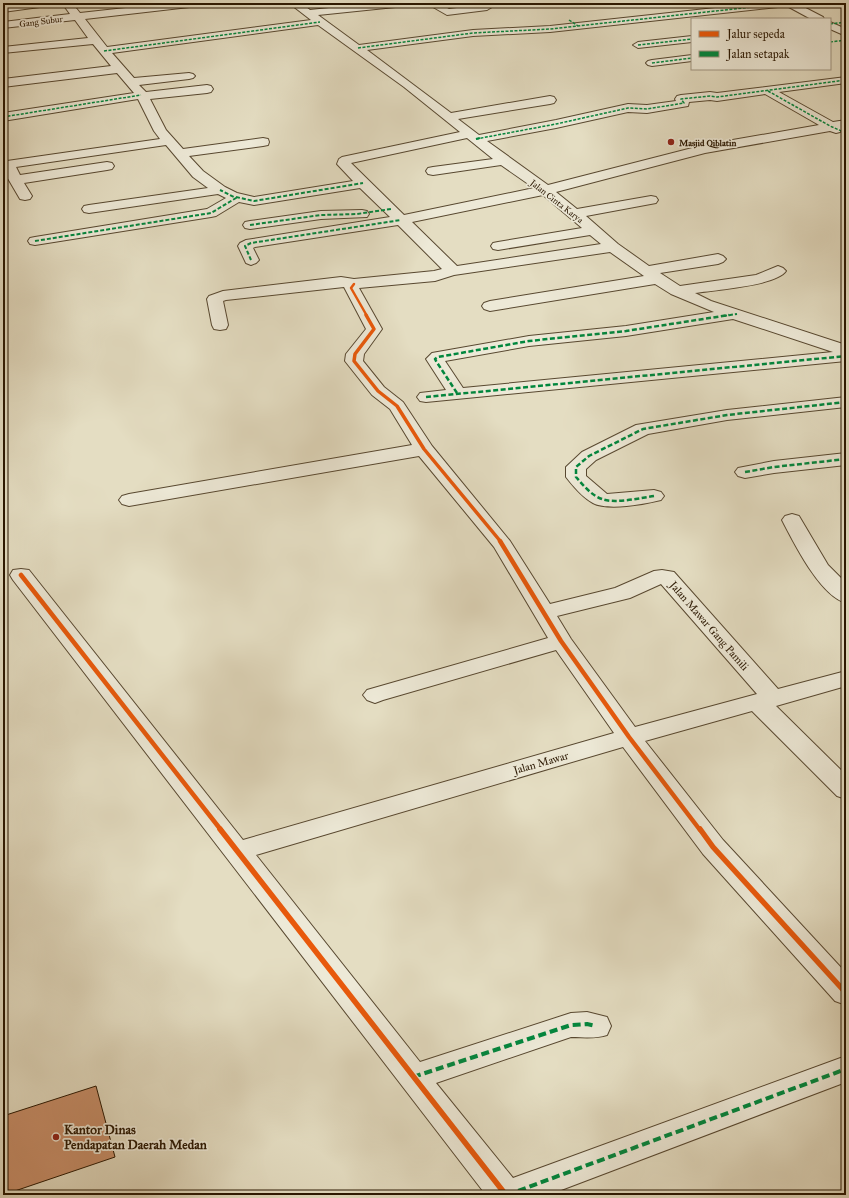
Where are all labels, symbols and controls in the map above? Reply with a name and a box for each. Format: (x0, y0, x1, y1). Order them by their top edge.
street label: Gang Subur (19, 13, 64, 30)
legend (691, 18, 831, 70)
text: Jalur sepeda (725, 27, 786, 42)
text: Jalan setapak (725, 47, 790, 62)
marker: Masjid Qiblatin (666, 137, 676, 147)
place label: Masjid Qiblatin (679, 137, 736, 149)
street label: Jalan Cinta Karya (527, 176, 586, 226)
street label: Jalan Mawar Gang Pamili (665, 578, 751, 674)
street label: Jalan Mawar (511, 749, 571, 778)
place label: Kantor Dinas Pendapatan Daerah Medan (64, 1122, 207, 1153)
marker: Kantor Dinas Pendapatan Daerah Medan (51, 1132, 61, 1142)

